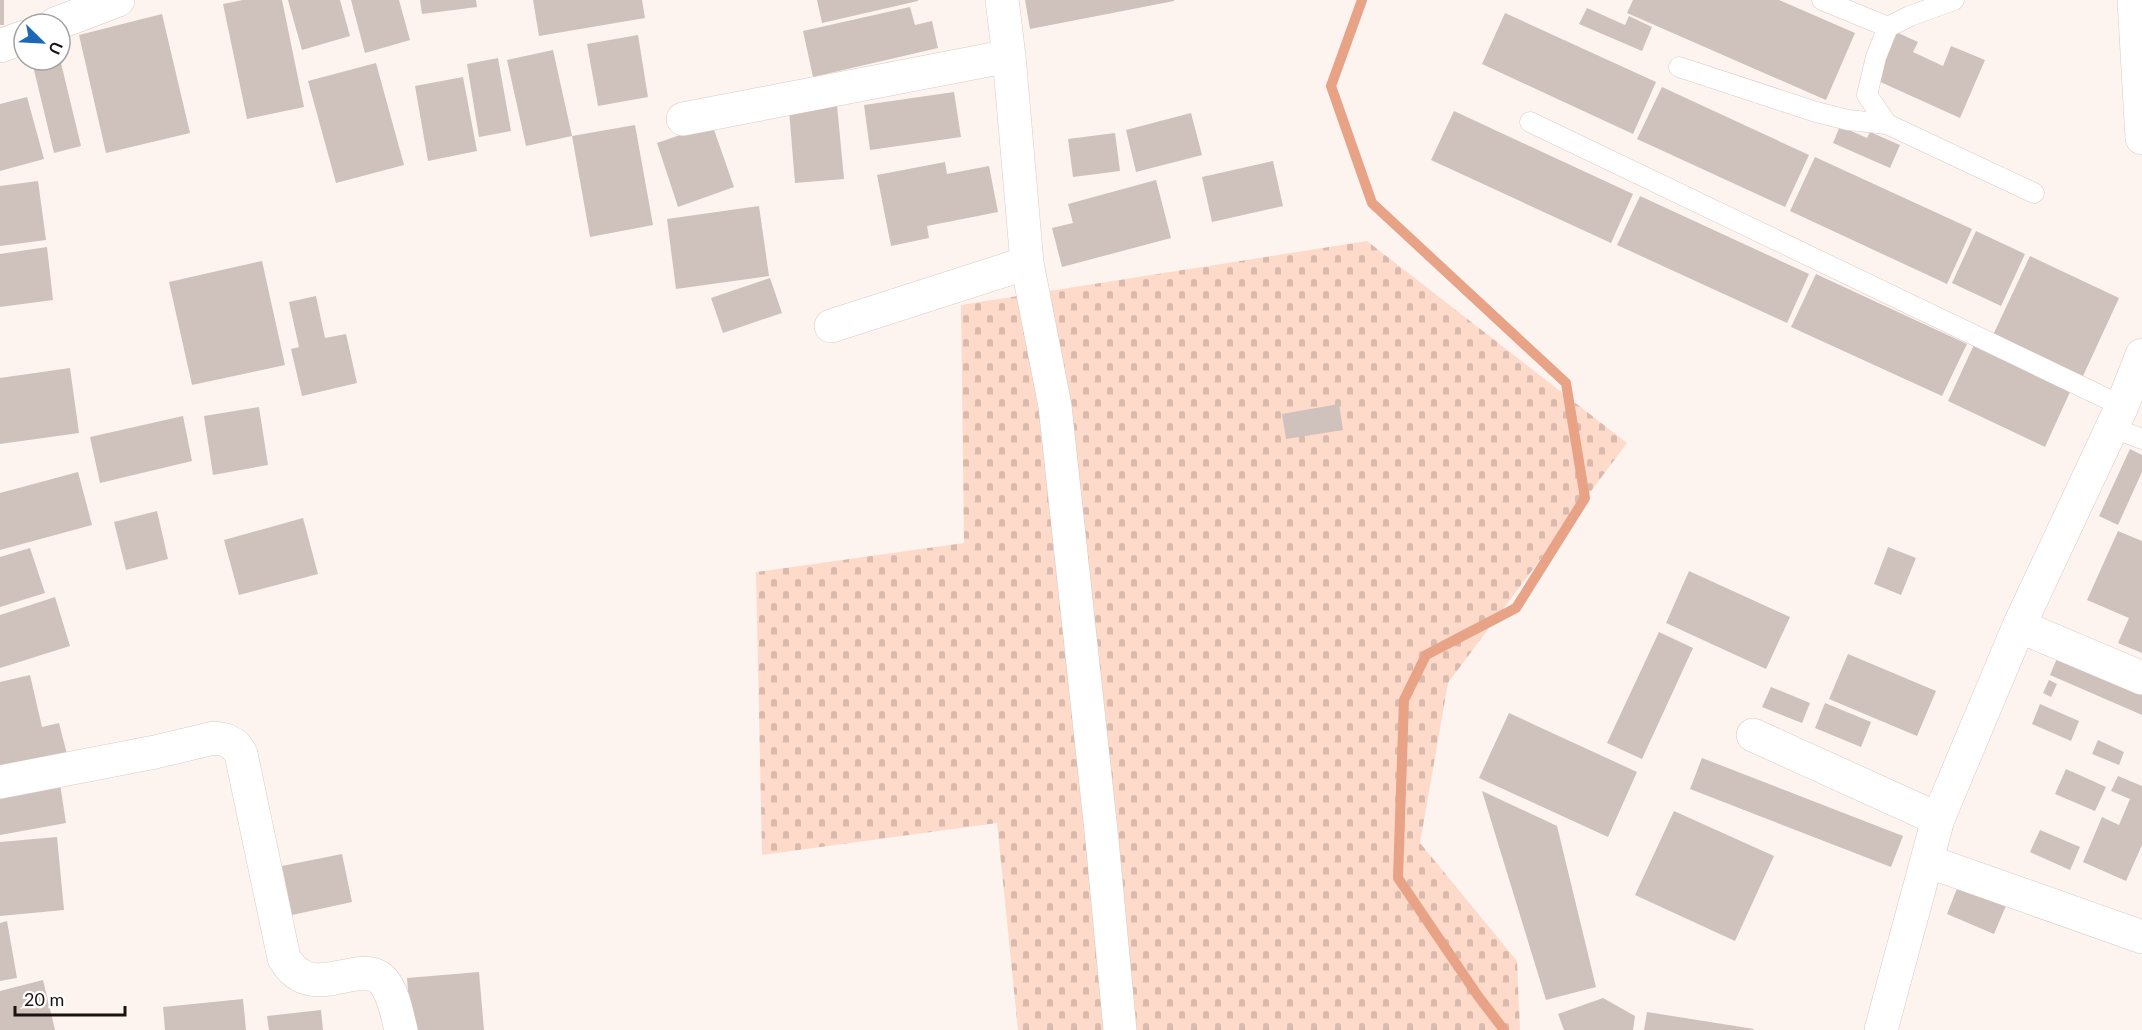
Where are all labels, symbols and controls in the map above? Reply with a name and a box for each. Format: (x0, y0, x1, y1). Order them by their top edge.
north arrow (12, 12, 72, 72)
text: U (45, 39, 67, 58)
scale bar (15, 979, 124, 1017)
text: 20 m (24, 988, 64, 1010)

